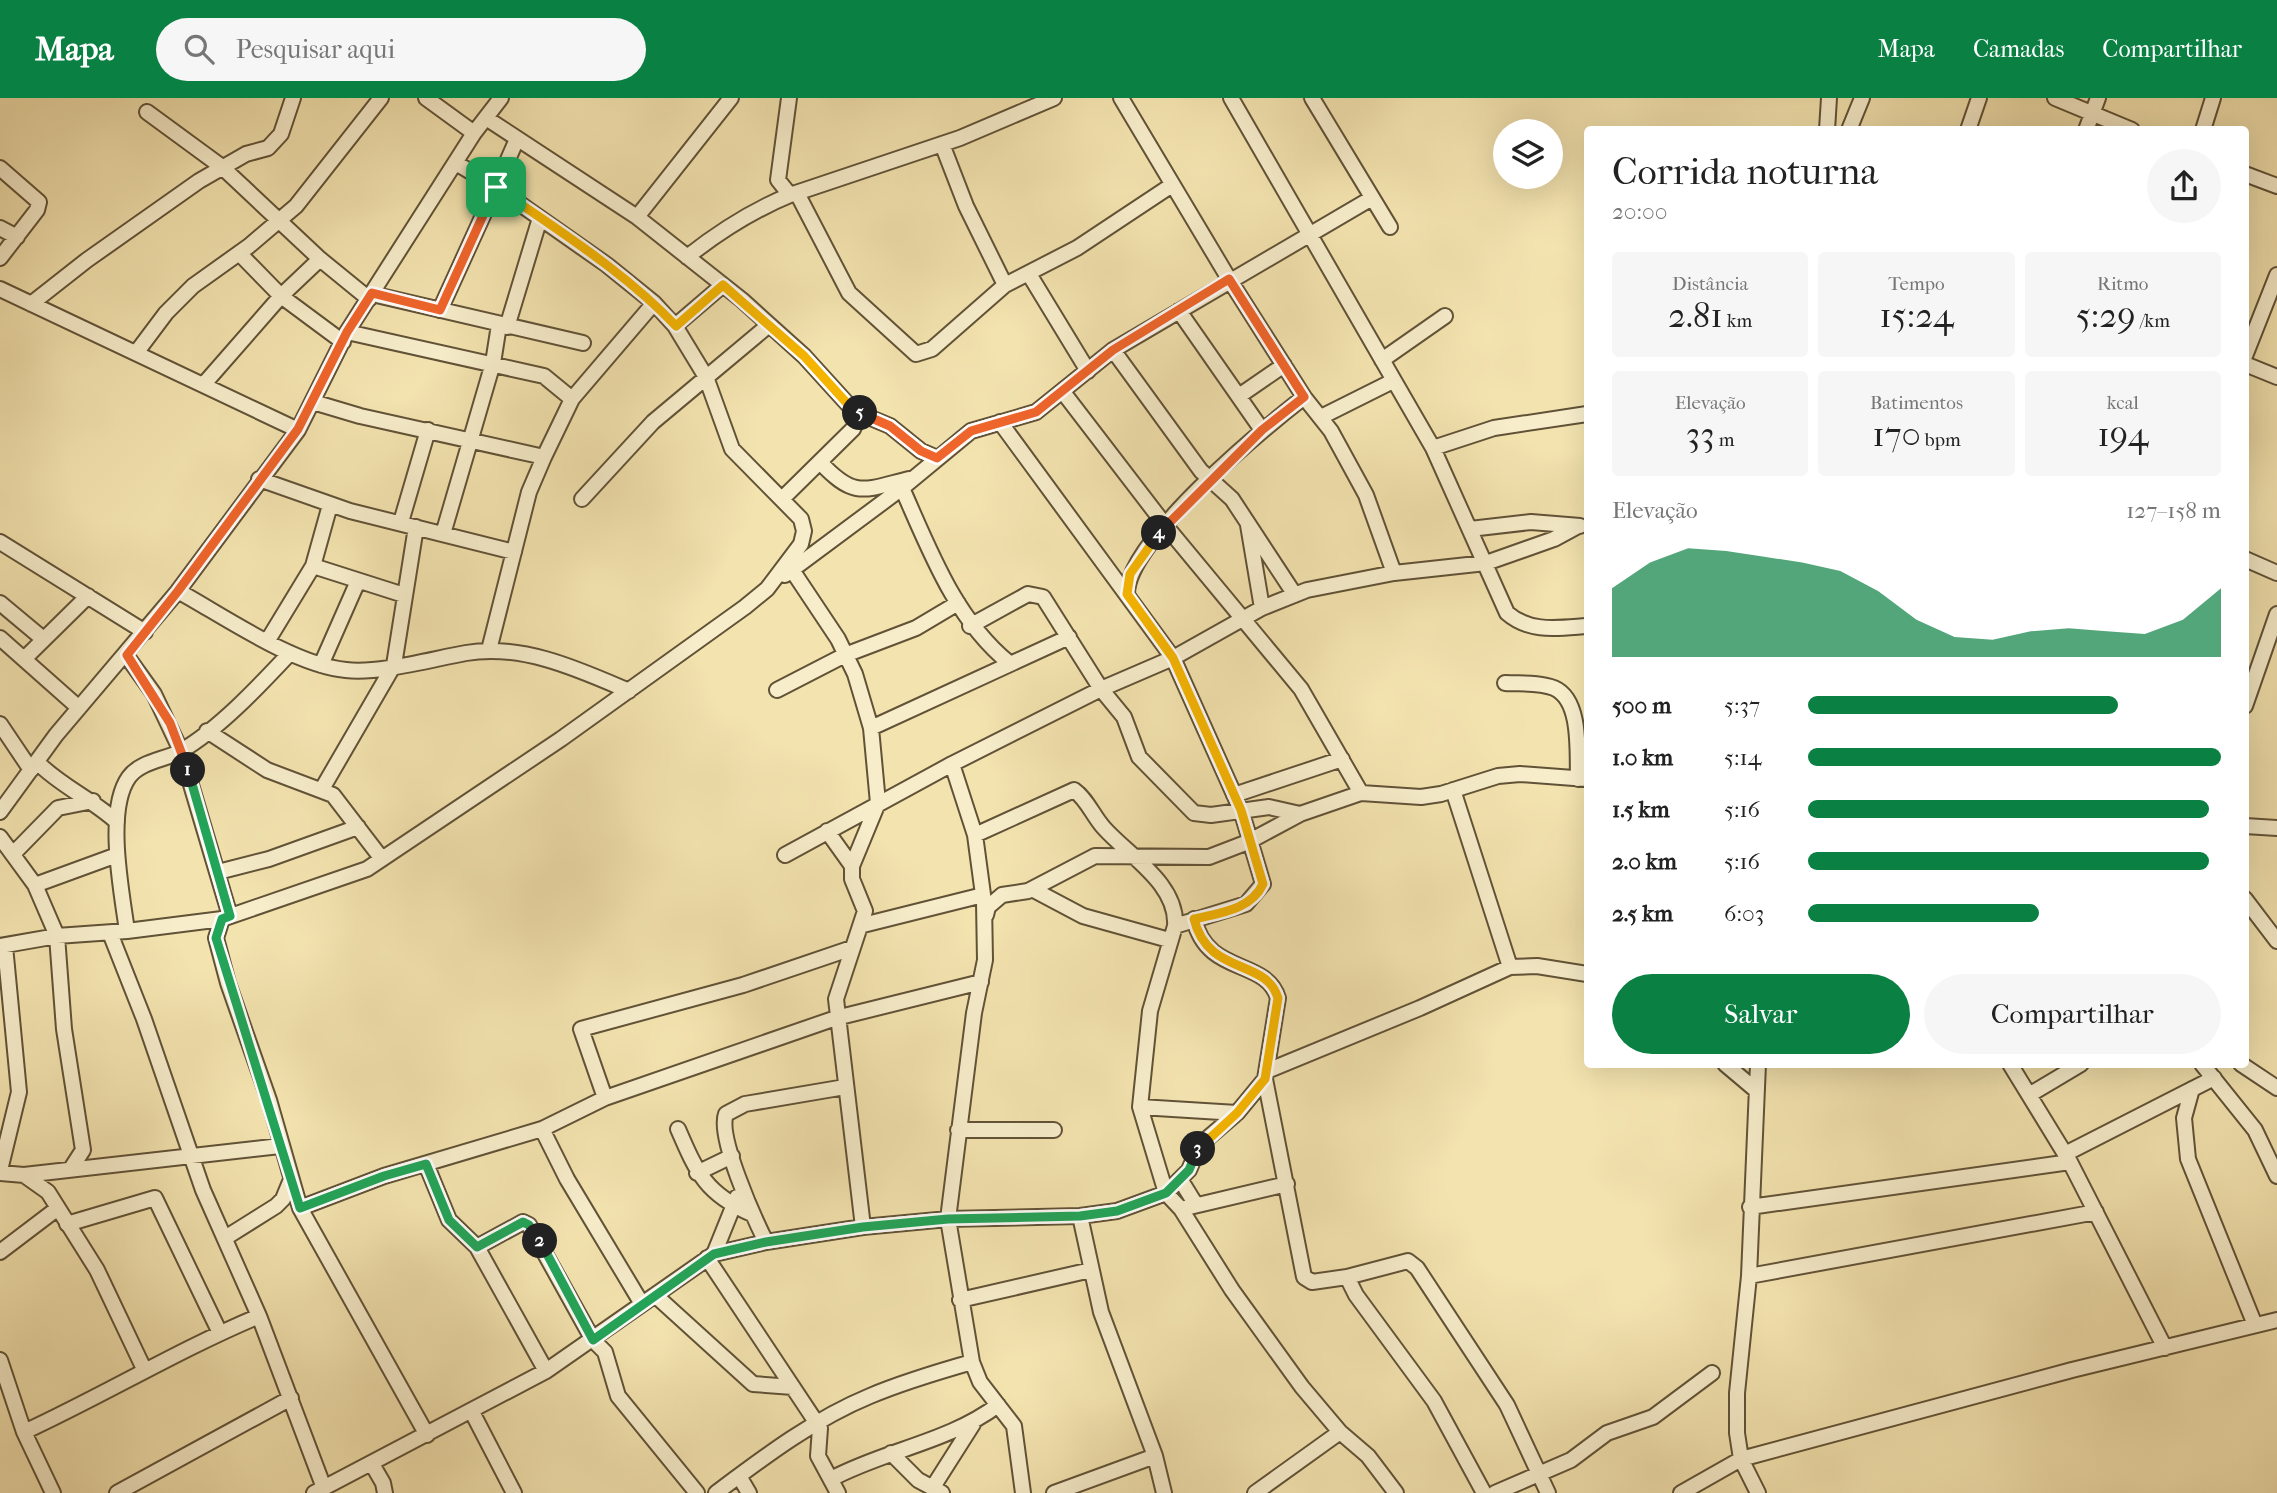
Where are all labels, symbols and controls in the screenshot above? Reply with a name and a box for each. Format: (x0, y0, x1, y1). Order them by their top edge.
search box (156, 18, 646, 81)
text: Mapa (35, 30, 114, 69)
icon: search (180, 30, 218, 68)
text: Pesquisar aqui (236, 34, 395, 65)
text: Mapa (1878, 35, 1935, 63)
text: Camadas (1973, 35, 2064, 63)
text: Compartilhar (2102, 35, 2242, 63)
map controls (1493, 119, 1563, 189)
button: layers (1493, 119, 1563, 189)
text: Corrida noturna (1612, 149, 1878, 194)
button: share (2147, 149, 2221, 223)
pin (466, 157, 526, 217)
icon: arrive (477, 168, 515, 206)
text: 20:00 (1612, 198, 1667, 225)
text: Distância (1672, 273, 1748, 295)
text: Tempo (1888, 273, 1945, 295)
text: Ritmo (2097, 273, 2149, 295)
text: 2.81 (1668, 295, 1723, 336)
text: 15:24 (1879, 295, 1954, 336)
text: 5:29 (2076, 295, 2136, 336)
text: km (1723, 310, 1752, 332)
text: /km (2136, 310, 2170, 332)
text: Elevação (1675, 392, 1746, 414)
text: Batimentos (1870, 392, 1963, 414)
text: kcal (2107, 392, 2139, 414)
pin: 5 (842, 396, 878, 430)
text: 5 (855, 401, 864, 423)
text: 33 (1686, 414, 1715, 455)
text: 170 (1872, 414, 1921, 455)
text: 194 (2097, 414, 2148, 455)
text: m (1715, 429, 1734, 451)
text: bpm (1921, 429, 1961, 451)
text: Elevação (1612, 497, 1698, 524)
text: 127–158 m (2126, 497, 2221, 524)
pin: 4 (1142, 516, 1176, 550)
text: 4 (1153, 521, 1164, 543)
text: 500 m (1612, 692, 1671, 719)
text: 5:37 (1724, 692, 1760, 719)
text: 1.0 km (1612, 744, 1673, 771)
text: 5:14 (1724, 744, 1761, 771)
pin: 1 (170, 752, 206, 788)
text: 1 (184, 758, 191, 780)
text: 1.5 km (1612, 796, 1670, 823)
text: 5:16 (1724, 796, 1760, 823)
text: 2.0 km (1612, 848, 1677, 875)
text: 5:16 (1724, 848, 1760, 875)
text: 2.5 km (1612, 900, 1673, 927)
text: 6:03 (1724, 900, 1764, 927)
button: Salvar (1612, 974, 1910, 1054)
button: Compartilhar (1924, 974, 2221, 1054)
pin: 3 (1180, 1132, 1216, 1166)
text: 3 (1194, 1137, 1201, 1159)
pin: 2 (522, 1224, 558, 1258)
text: 2 (535, 1229, 544, 1251)

